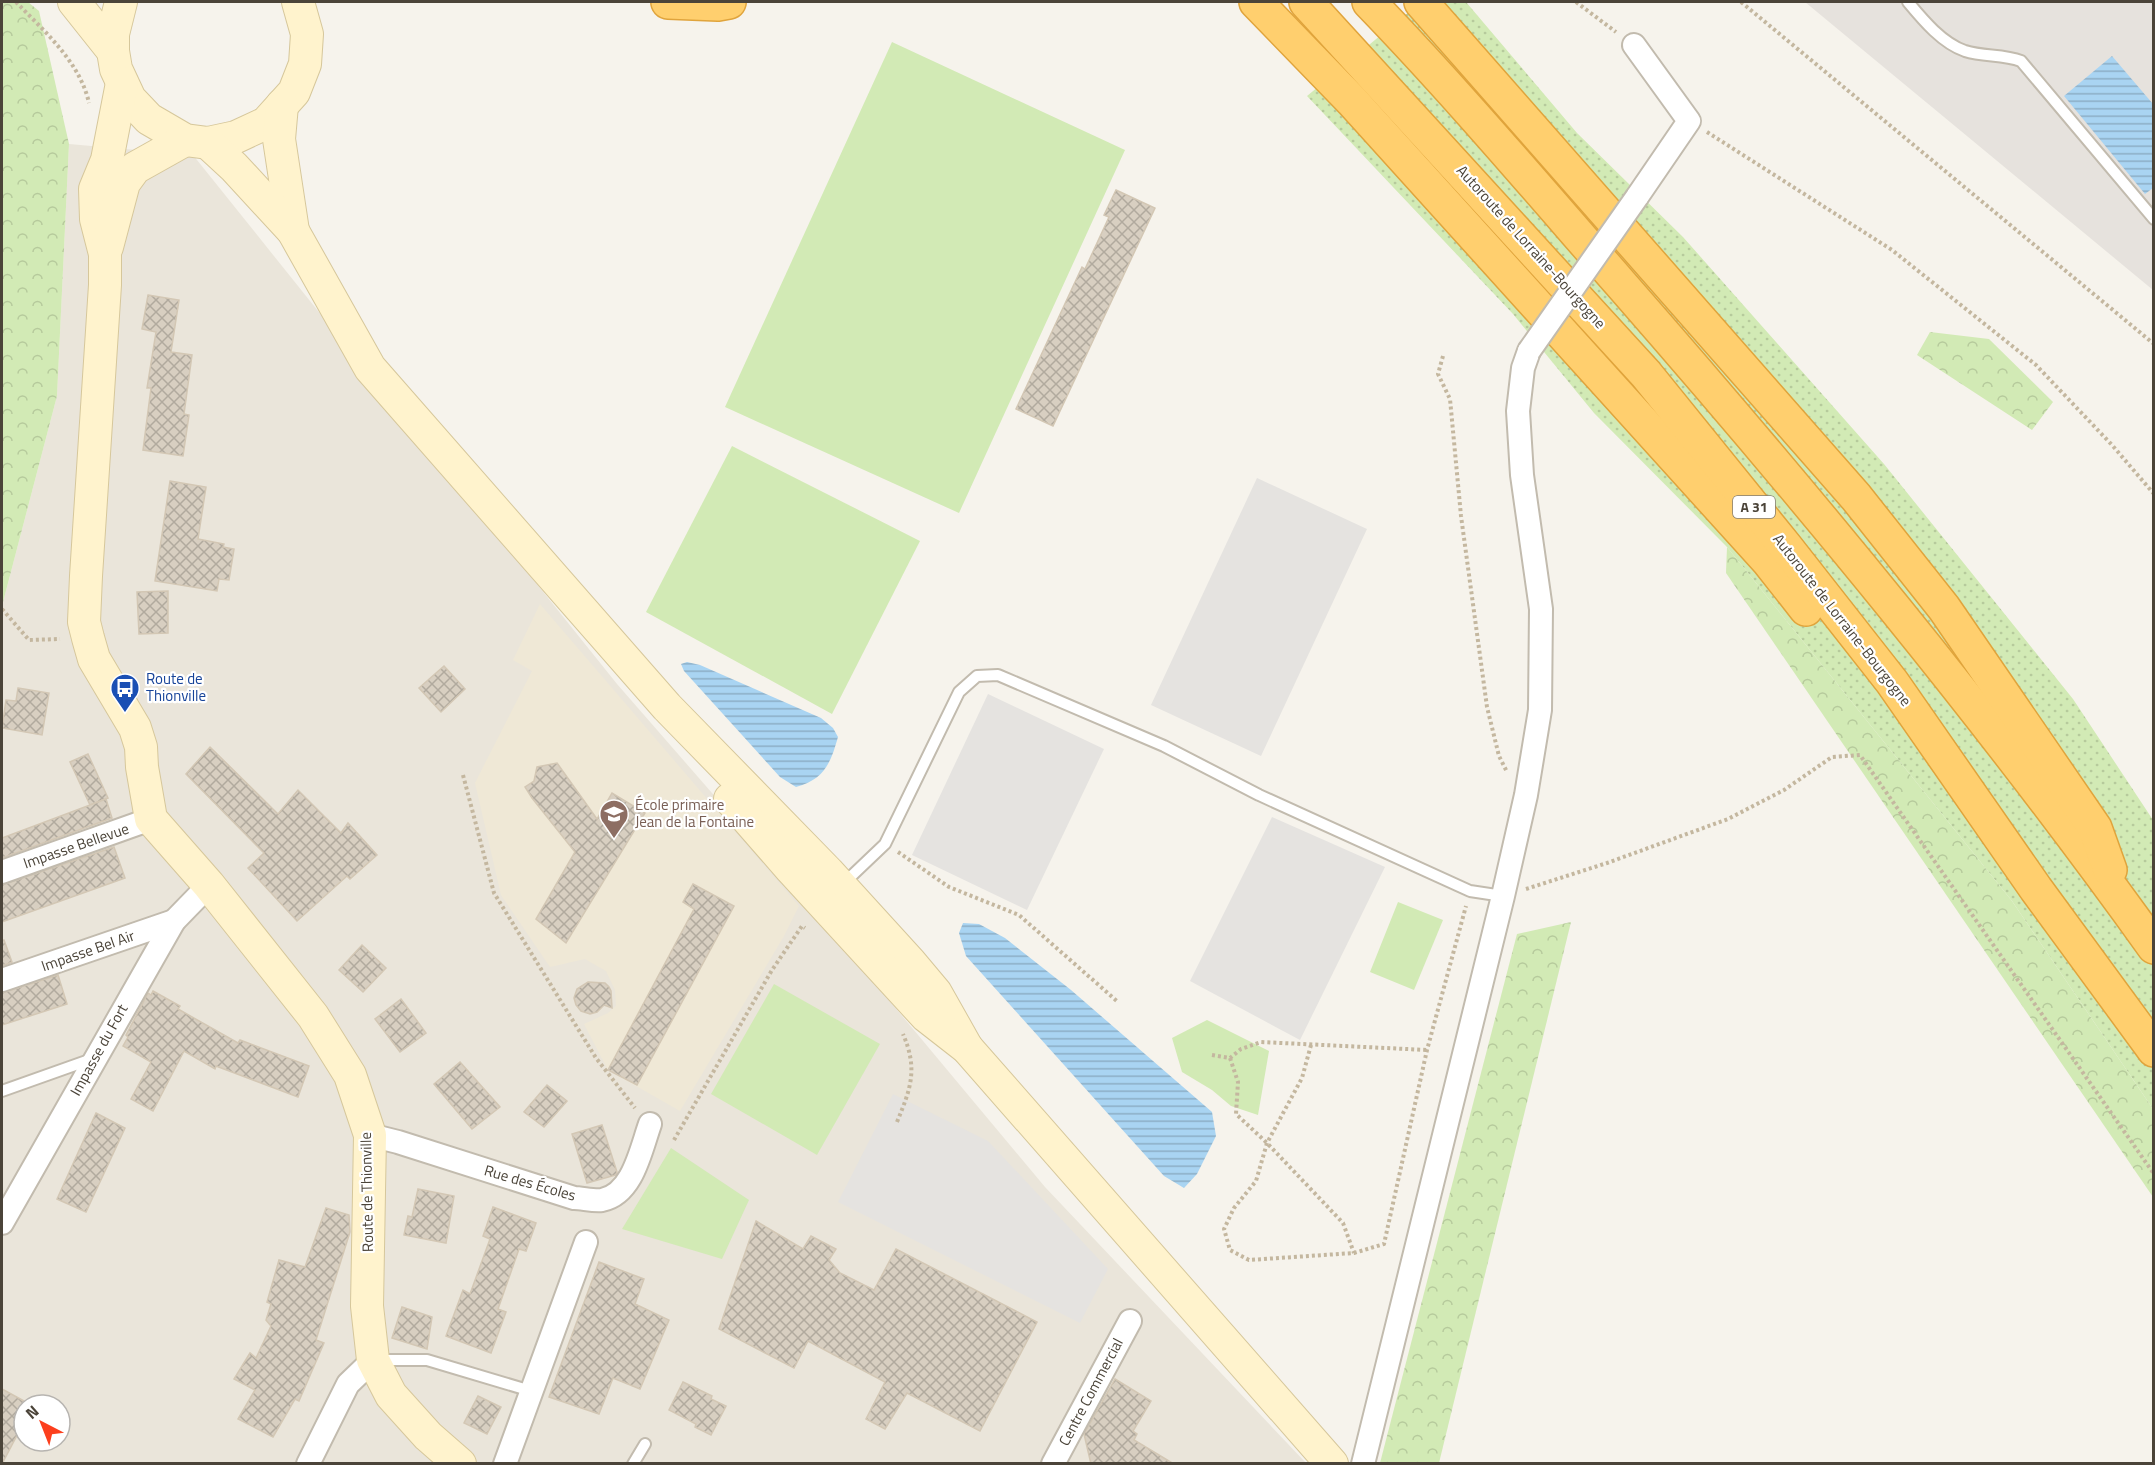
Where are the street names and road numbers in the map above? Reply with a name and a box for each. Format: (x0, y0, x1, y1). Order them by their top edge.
street label: Autoroute de Lorraine-Bourgogne (1451, 160, 1611, 334)
road number: A 31 (1733, 496, 1775, 518)
street label: Autoroute de Lorraine-Bourgogne (1768, 528, 1917, 711)
street label: Impasse Bellevue (20, 817, 132, 874)
street label: Impasse Bel Air (38, 924, 138, 977)
street label: Impasse du Fort (64, 999, 134, 1100)
street label: Route de Thionville (354, 1132, 379, 1252)
street label: Rue des Écoles (482, 1158, 579, 1207)
street label: Centre Commercial (1052, 1334, 1129, 1450)

